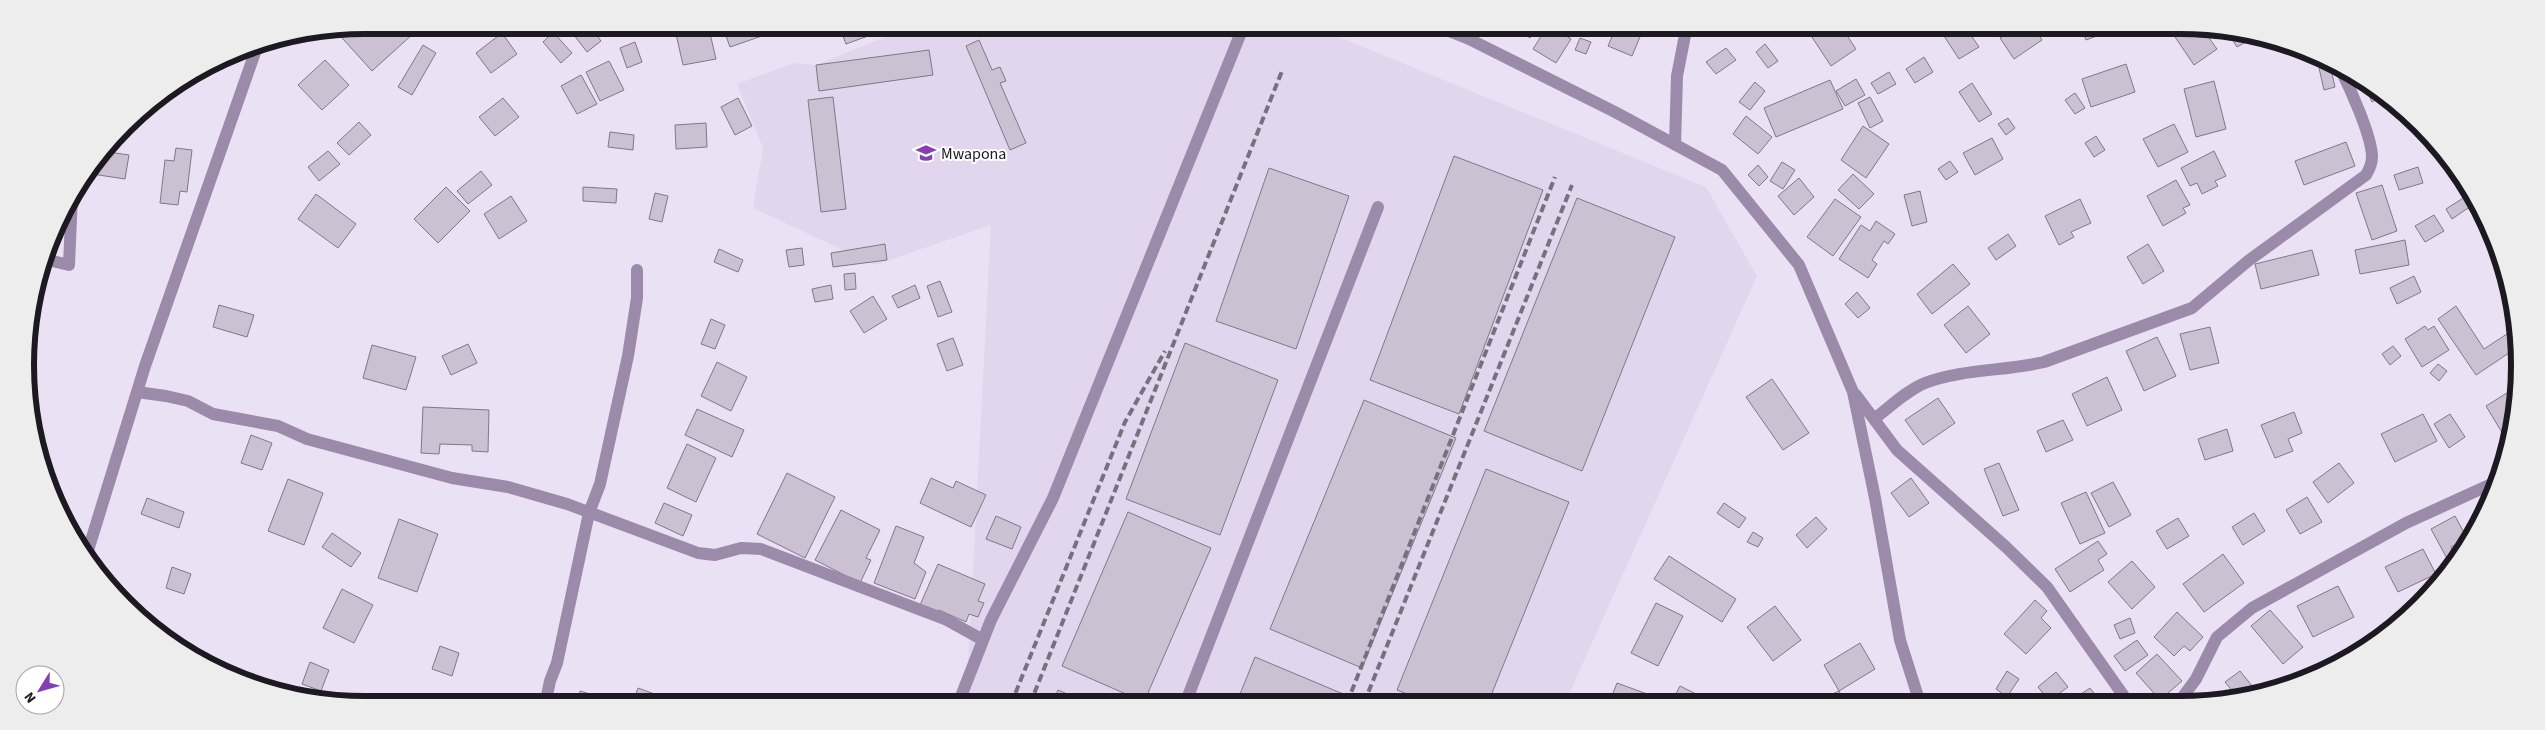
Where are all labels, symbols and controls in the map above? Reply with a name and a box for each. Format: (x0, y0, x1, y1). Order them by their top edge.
school or university icon: Mwapona (915, 142, 937, 164)
place label: Mwapona (941, 143, 1006, 165)
north arrow (15, 665, 65, 715)
text: N (20, 687, 41, 707)

